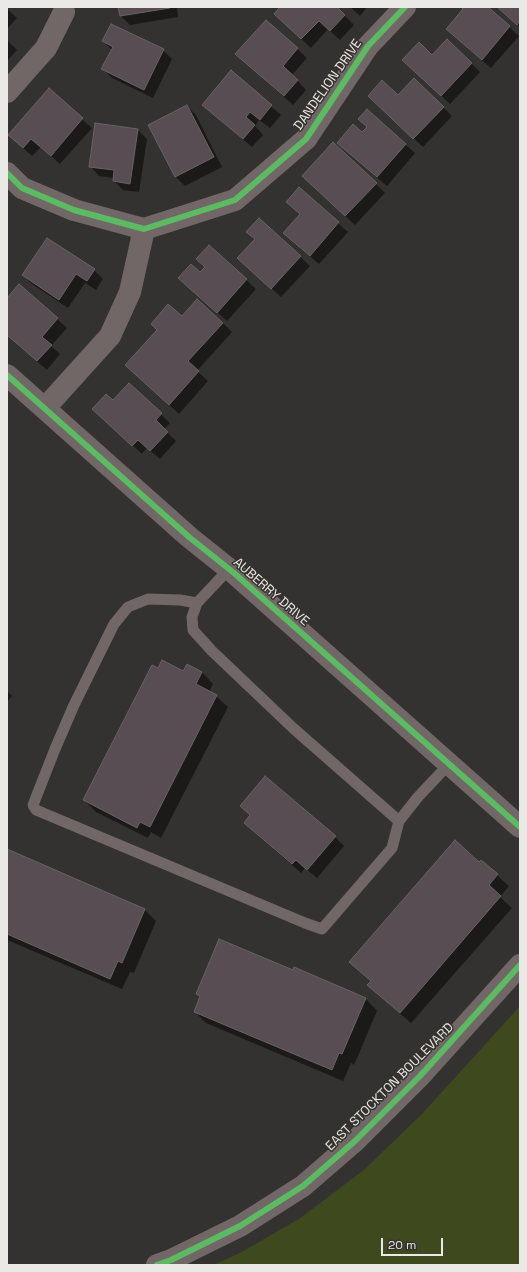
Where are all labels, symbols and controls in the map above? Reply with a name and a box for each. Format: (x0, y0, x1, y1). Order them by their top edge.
street label: DANDELION DRIVE (291, 36, 365, 134)
street label: AUBERRY DRIVE (230, 555, 312, 629)
street label: EAST STOCKTON BOULEVARD (323, 1020, 457, 1154)
scale bar (383, 1230, 445, 1256)
text: 20 m (388, 1237, 416, 1253)

